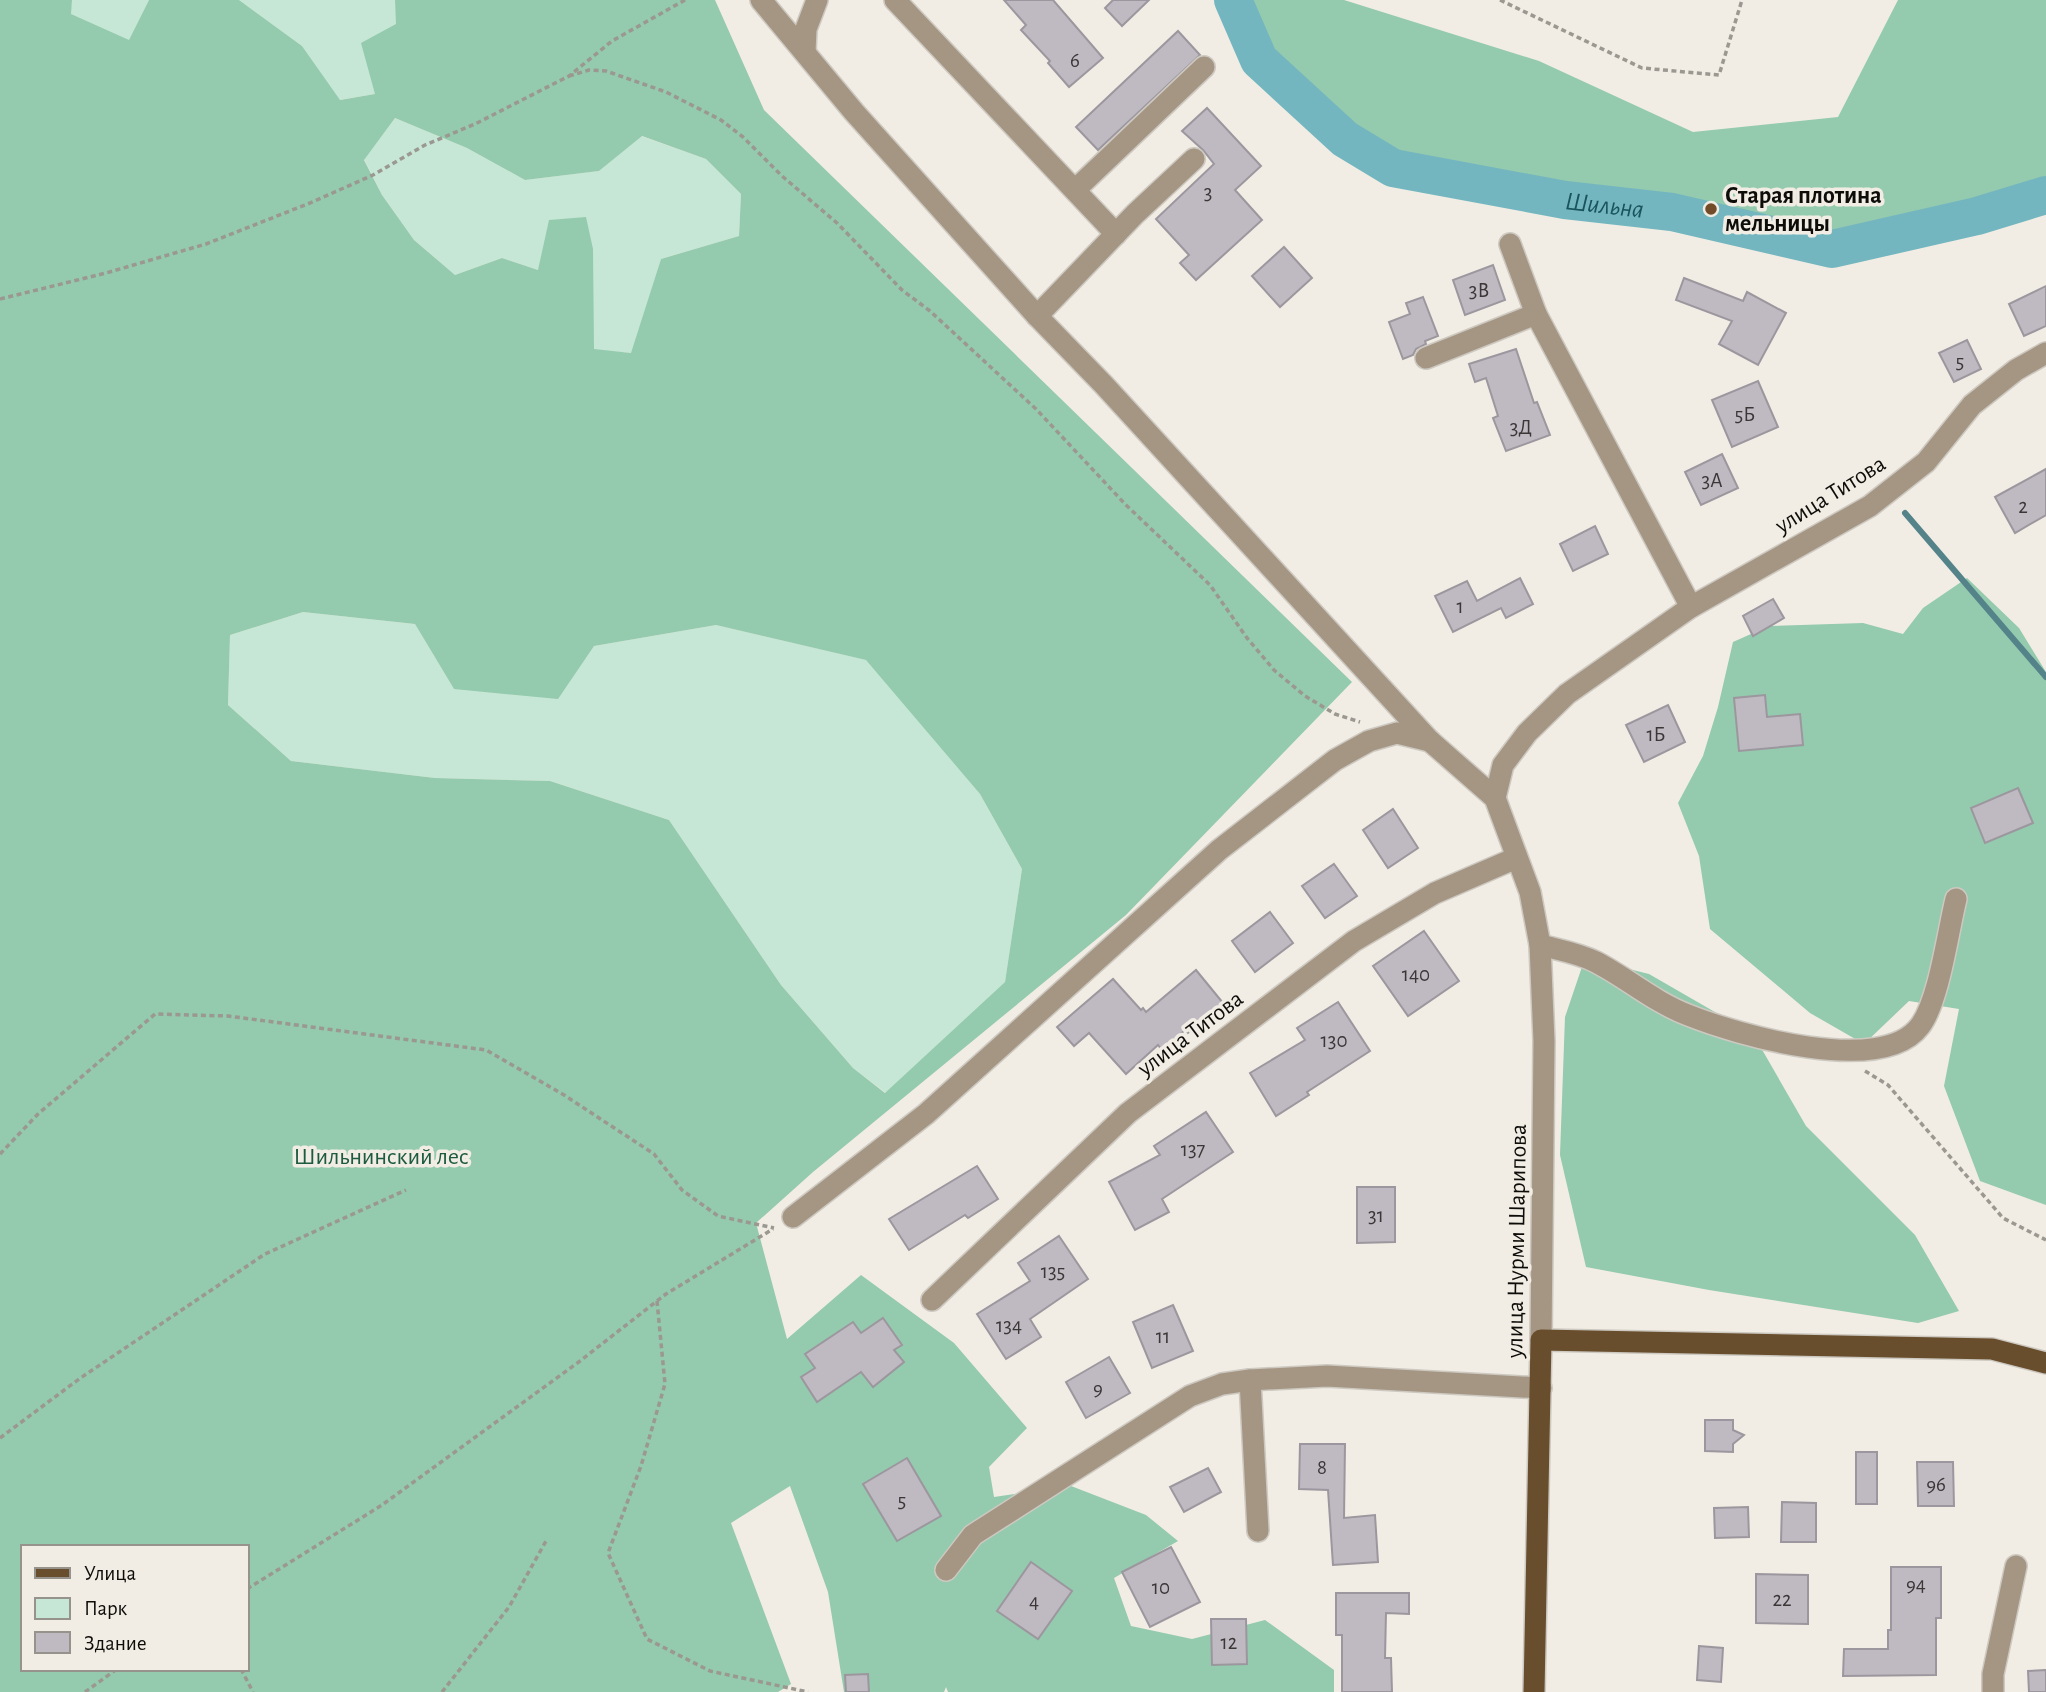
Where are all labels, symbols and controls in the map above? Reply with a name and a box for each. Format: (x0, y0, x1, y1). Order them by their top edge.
house number: 6 (1070, 50, 1080, 71)
house number: 3 (1204, 182, 1212, 203)
place label: Старая плотина мельницы (1725, 184, 1882, 236)
water label: Шильна (1564, 188, 1645, 223)
marker: Старая плотина мельницы (1703, 201, 1719, 217)
house number: 3В (1469, 280, 1489, 301)
house number: 5 (1956, 351, 1964, 372)
house number: 5Б (1735, 404, 1755, 425)
house number: 3Д (1510, 417, 1532, 438)
street label: улица Титова (1770, 451, 1890, 539)
house number: 3А (1702, 470, 1723, 491)
house number: 2 (2018, 496, 2028, 517)
house number: 1 (1456, 596, 1464, 617)
house number: 1Б (1646, 724, 1666, 745)
house number: 140 (1402, 964, 1430, 985)
street label: улица Титова (1133, 987, 1248, 1082)
house number: 130 (1321, 1030, 1347, 1051)
street label: улица Нурми Шарипова (1503, 1124, 1531, 1359)
house number: 137 (1181, 1139, 1206, 1160)
park label: Шильнинский лес (293, 1145, 469, 1169)
house number: 31 (1368, 1205, 1384, 1226)
house number: 135 (1041, 1261, 1065, 1282)
house number: 134 (996, 1315, 1022, 1336)
house number: 11 (1156, 1326, 1170, 1347)
house number: 9 (1093, 1378, 1103, 1399)
house number: 8 (1317, 1457, 1327, 1478)
house number: 96 (1926, 1474, 1946, 1495)
house number: 5 (898, 1490, 906, 1511)
legend (21, 1545, 248, 1671)
text: Улица (84, 1563, 137, 1584)
house number: 94 (1906, 1574, 1926, 1595)
house number: 10 (1152, 1577, 1170, 1598)
house number: 22 (1772, 1589, 1792, 1610)
house number: 4 (1029, 1591, 1039, 1612)
text: Парк (84, 1598, 128, 1619)
house number: 12 (1221, 1632, 1237, 1653)
text: Здание (84, 1633, 147, 1654)

